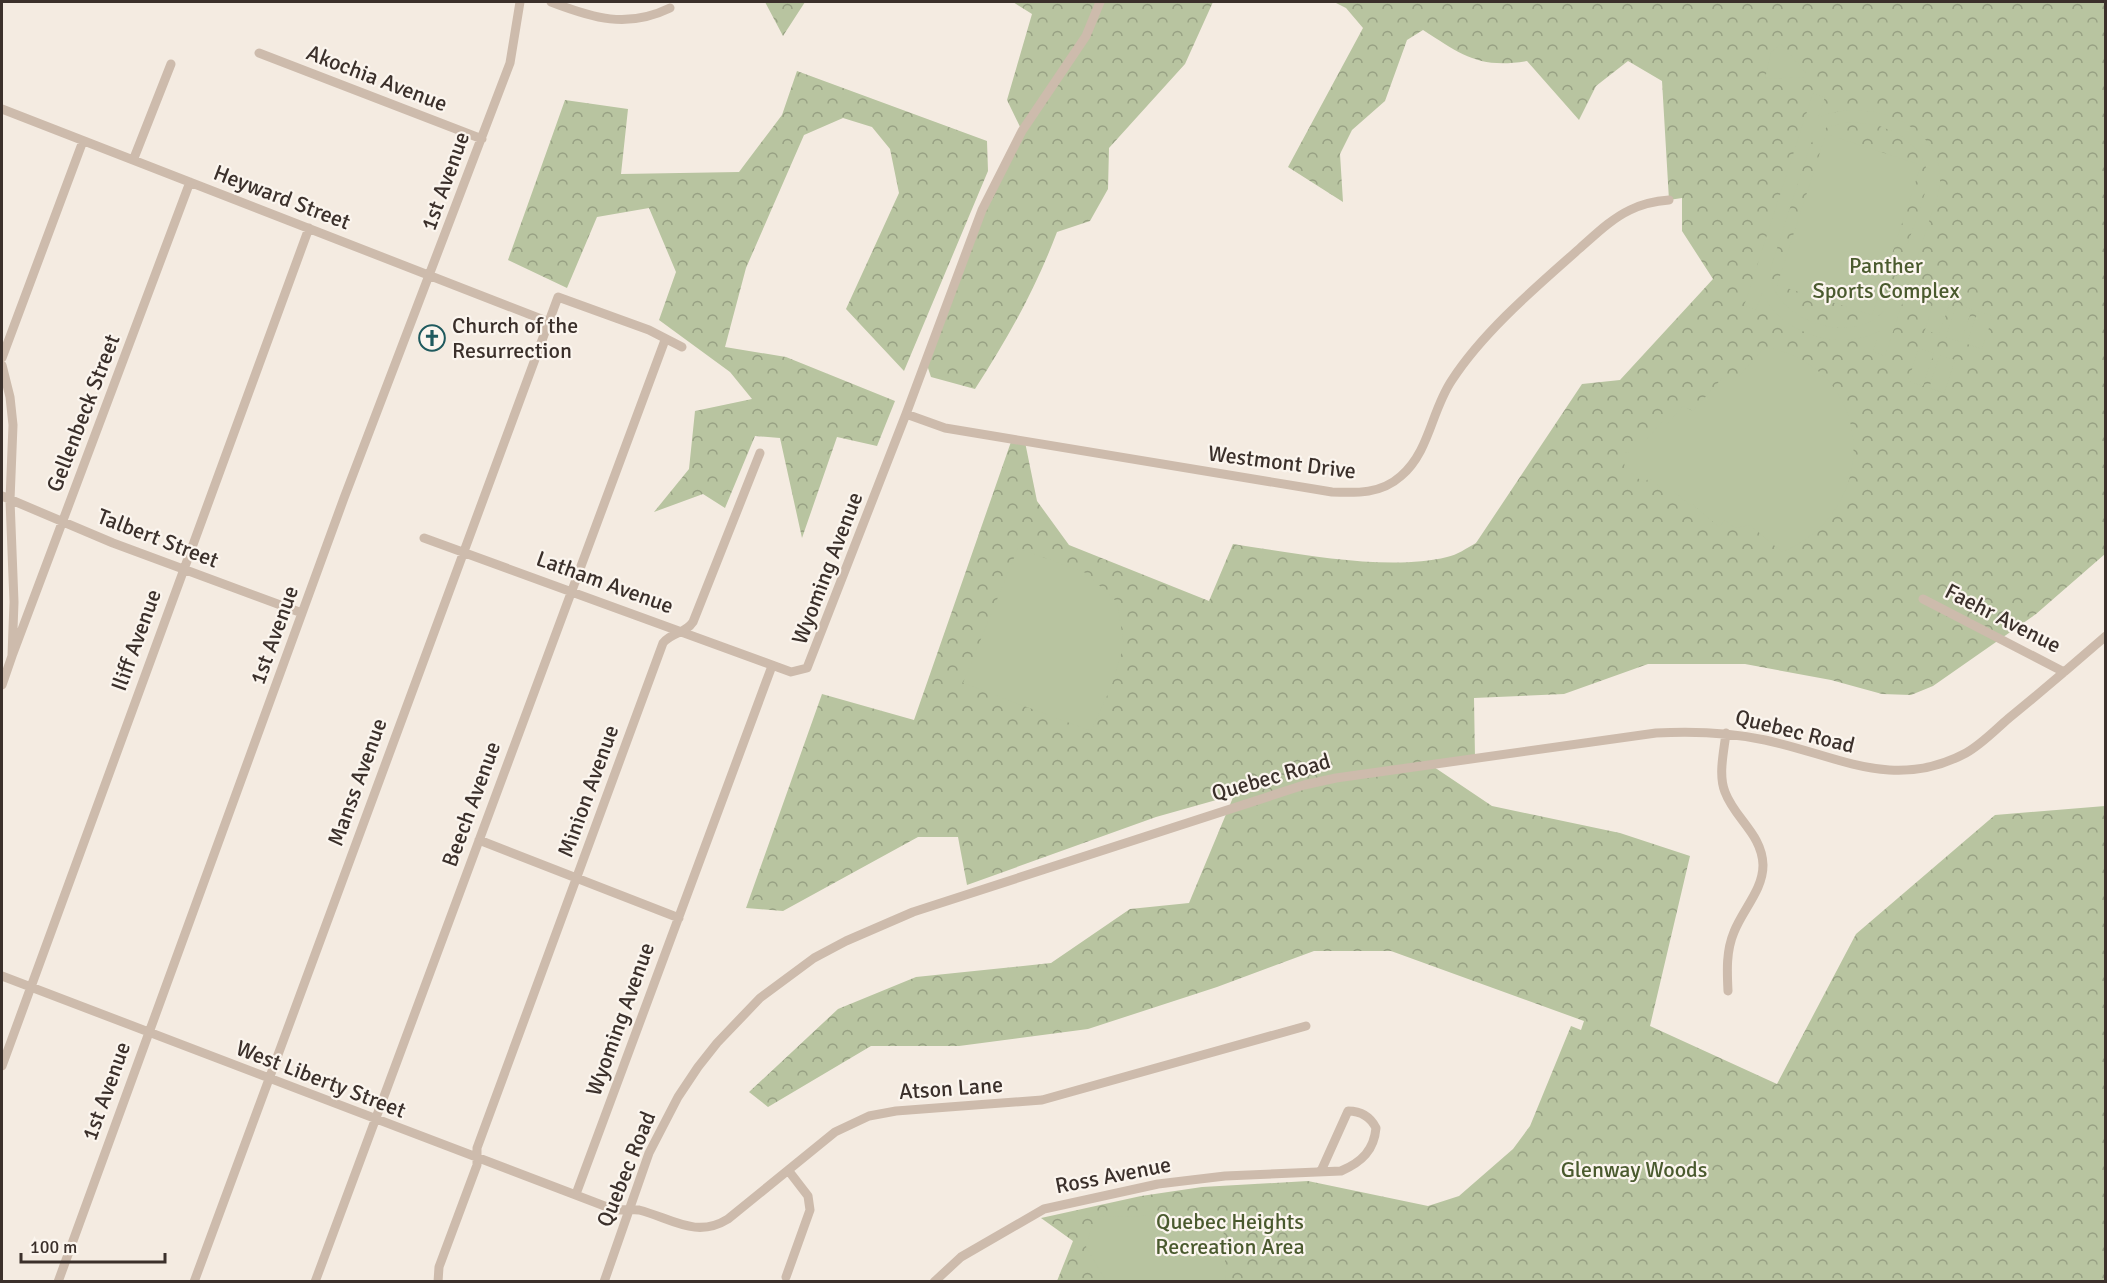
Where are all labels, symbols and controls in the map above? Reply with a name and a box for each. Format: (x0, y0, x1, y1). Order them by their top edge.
street label: Akochia Avenue (303, 39, 451, 117)
street label: 1st Avenue (415, 128, 475, 234)
street label: Heyward Street (210, 159, 355, 236)
park label: Panther Sports Complex (1812, 252, 1960, 304)
place label: Church of the Resurrection (452, 312, 578, 364)
church icon: Church of the Resurrection (417, 323, 447, 353)
street label: Gellenbeck Street (41, 330, 126, 496)
street label: Westmont Drive (1206, 440, 1358, 484)
street label: Wyoming Avenue (786, 488, 868, 648)
street label: Talbert Street (93, 502, 223, 574)
street label: Latham Avenue (533, 545, 677, 619)
street label: Faehr Avenue (1940, 577, 2066, 659)
street label: 1st Avenue (244, 582, 304, 688)
street label: Iliff Avenue (105, 585, 167, 695)
street label: Quebec Road (1732, 703, 1858, 759)
street label: Manss Avenue (321, 715, 393, 849)
street label: Minion Avenue (552, 721, 624, 861)
street label: Beech Avenue (436, 738, 506, 870)
street label: Quebec Road (1209, 747, 1333, 807)
street label: Wyoming Avenue (580, 939, 660, 1099)
street label: West Liberty Street (232, 1034, 410, 1124)
street label: 1st Avenue (76, 1038, 136, 1144)
street label: Atson Lane (898, 1071, 1004, 1105)
street label: Quebec Road (591, 1107, 661, 1231)
street label: Ross Avenue (1053, 1151, 1173, 1199)
park label: Glenway Woods (1561, 1156, 1707, 1183)
park label: Quebec Heights Recreation Area (1155, 1208, 1305, 1260)
scale bar (21, 1226, 165, 1264)
text: 100 m (30, 1236, 77, 1258)

